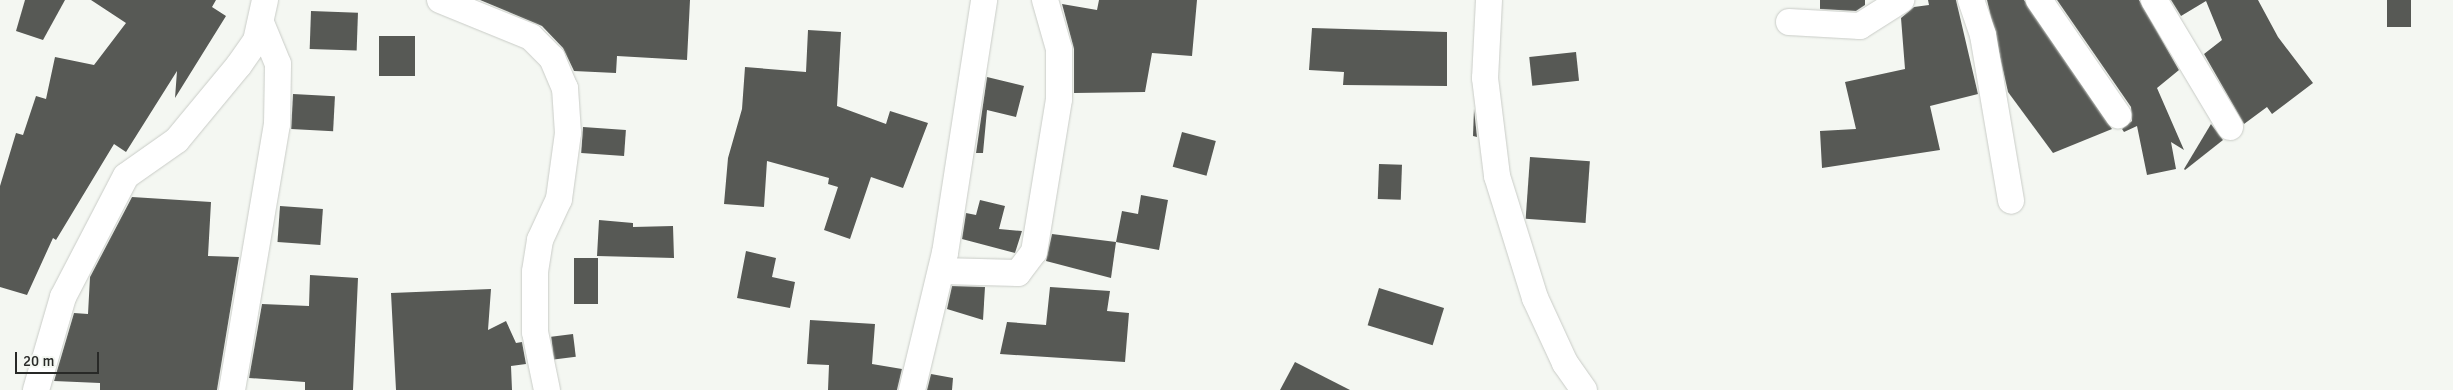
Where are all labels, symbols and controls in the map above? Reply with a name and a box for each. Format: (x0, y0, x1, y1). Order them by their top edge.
scale bar (18, 342, 101, 374)
text: 20 m (23, 352, 54, 370)

